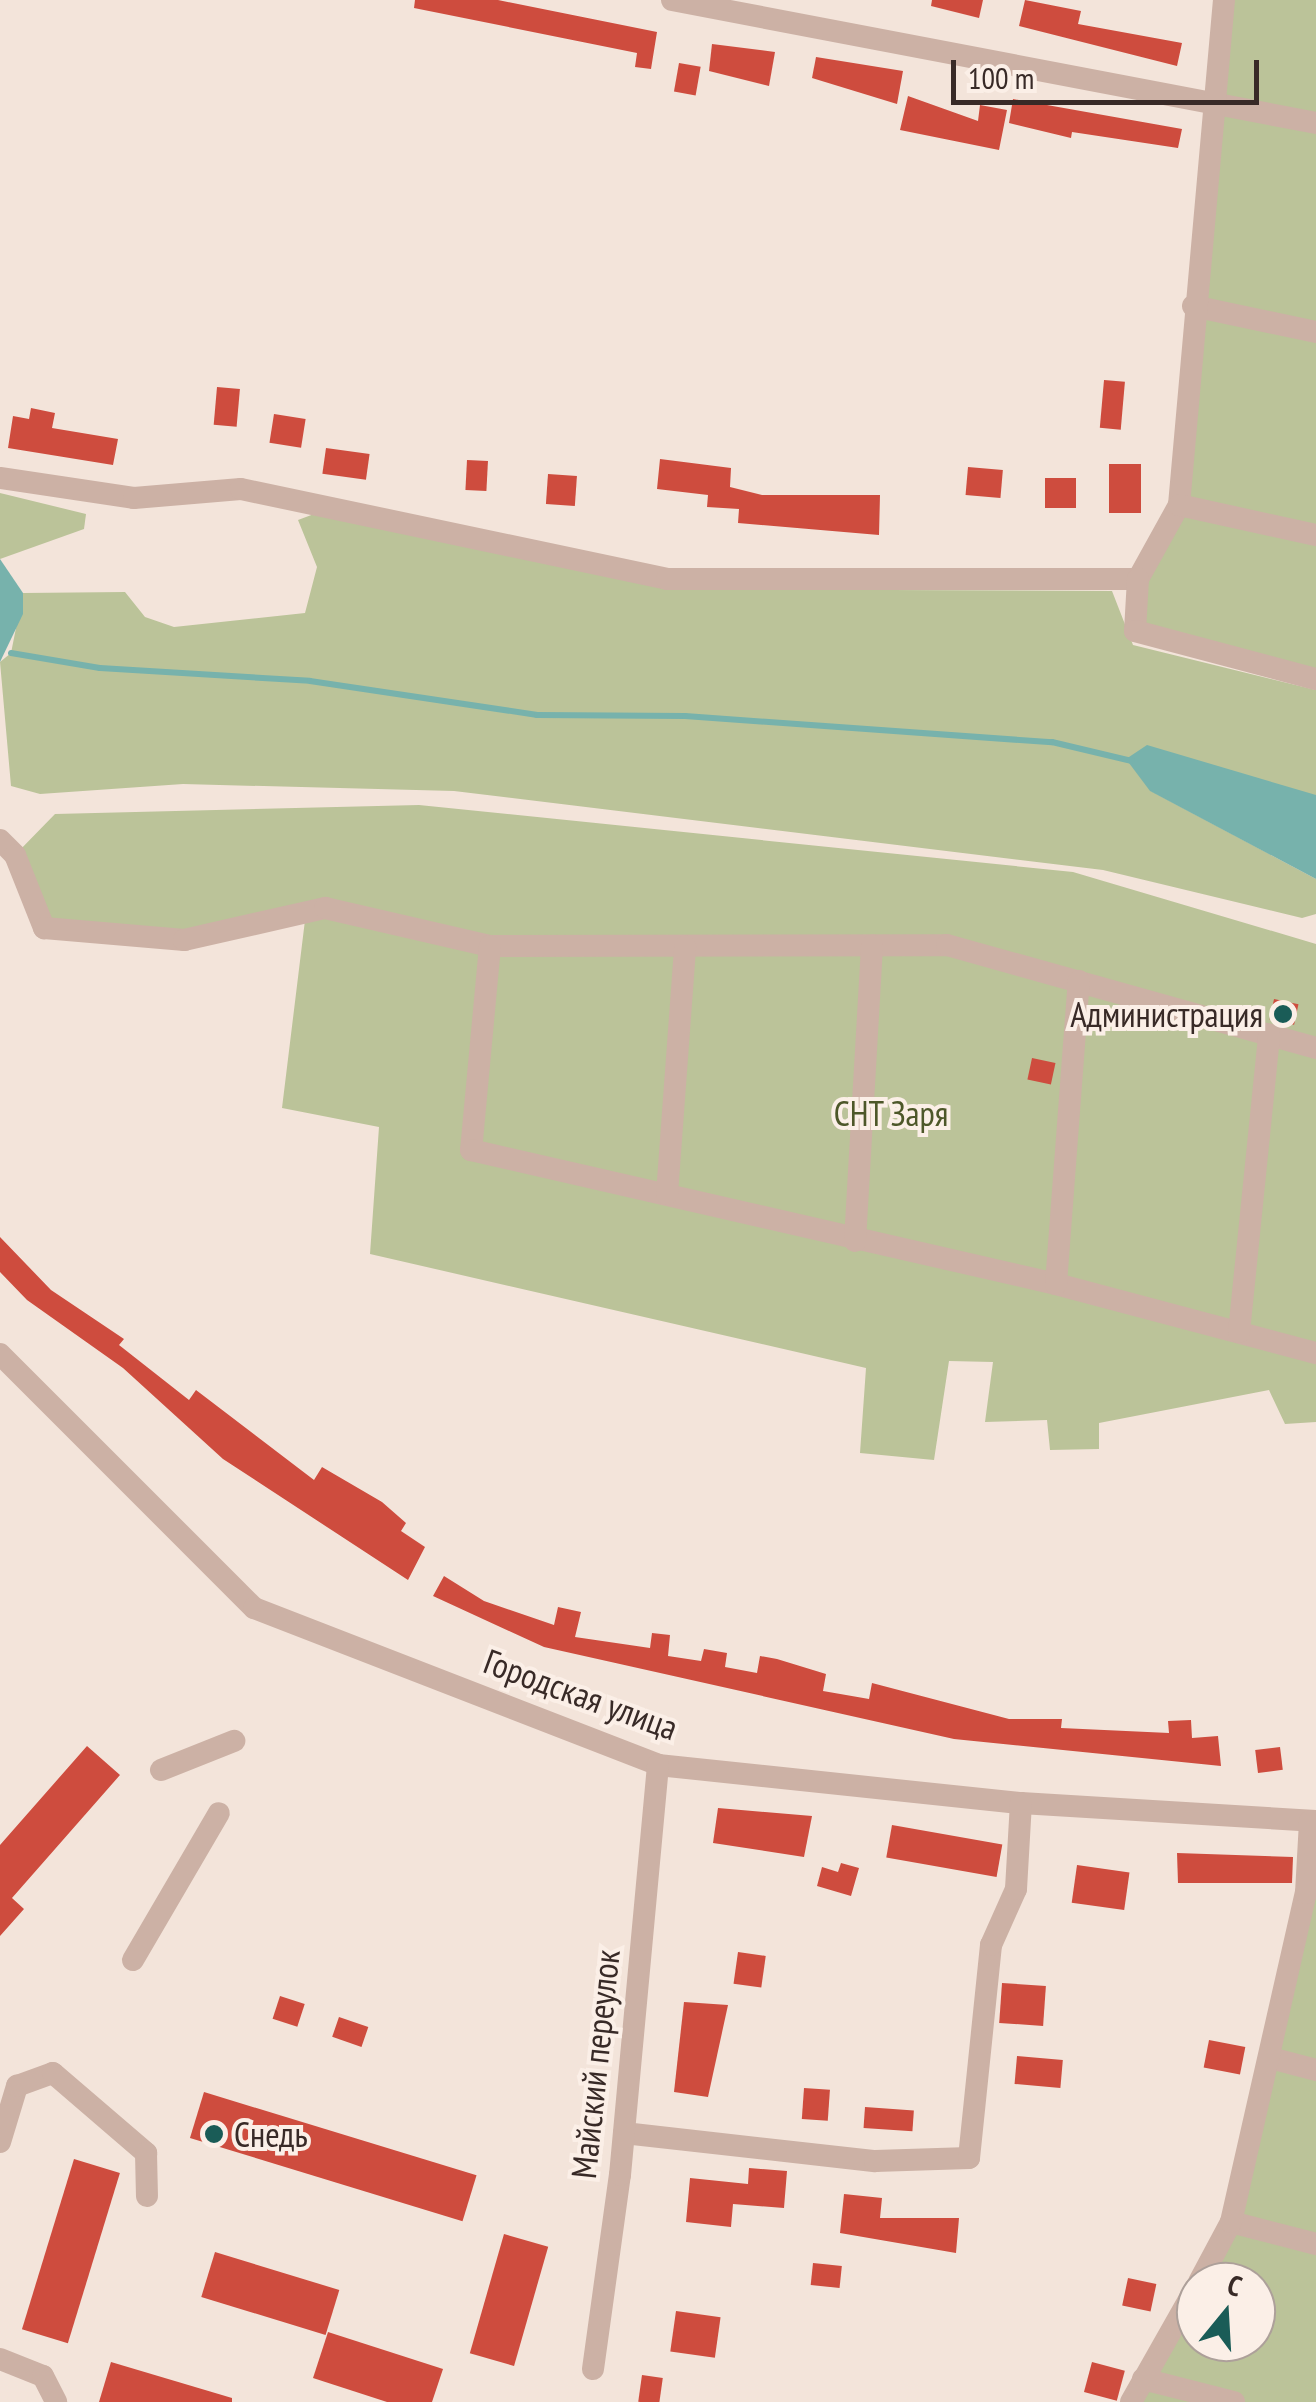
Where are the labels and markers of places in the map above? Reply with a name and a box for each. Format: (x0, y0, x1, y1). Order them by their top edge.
place label: Администрация (1070, 993, 1263, 1035)
marker: Администрация (1272, 1003, 1294, 1025)
place label: Снедь (234, 2113, 308, 2155)
marker: Снедь (203, 2123, 225, 2145)

